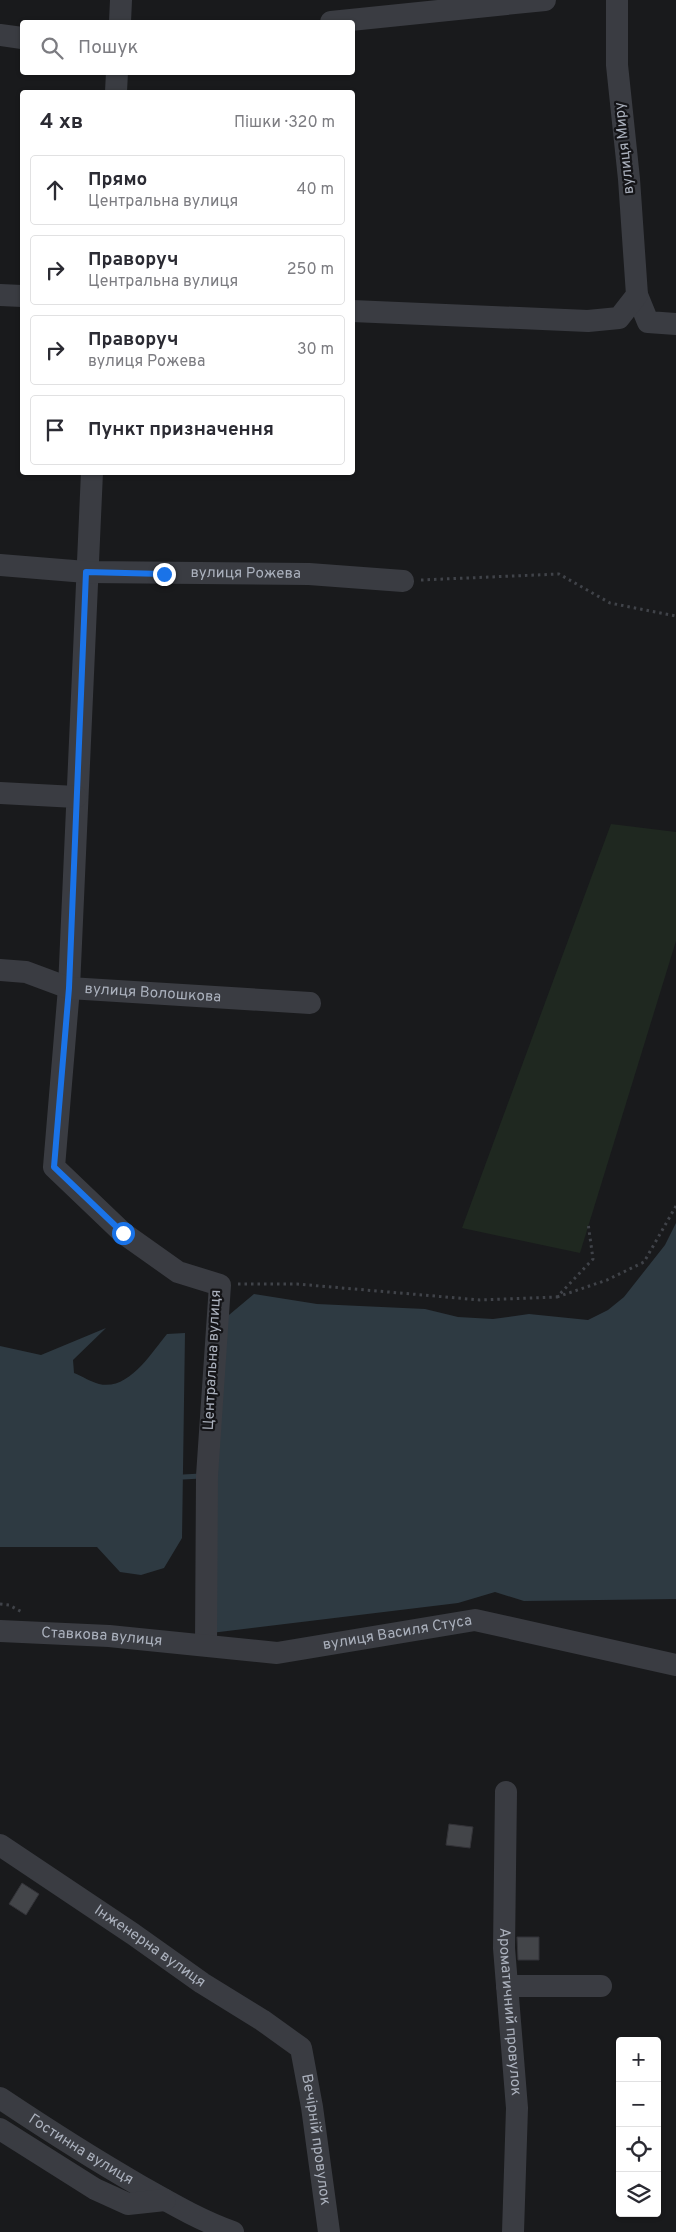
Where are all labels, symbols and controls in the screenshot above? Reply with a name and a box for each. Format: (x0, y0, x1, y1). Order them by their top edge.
search box (20, 20, 355, 75)
icon: search (38, 34, 66, 62)
text: Пошук (78, 36, 138, 60)
street label: вулиця Миру (611, 101, 639, 195)
text: 4 хв (40, 109, 83, 136)
text: Пішки · 320 m (234, 113, 335, 133)
text: Прямо (88, 168, 147, 192)
icon: ahead (41, 176, 69, 204)
text: 40 m (296, 180, 334, 200)
text: Центральна вулиця (88, 192, 238, 212)
text: Праворуч (88, 248, 179, 272)
icon: right (41, 256, 69, 284)
text: 250 m (287, 260, 334, 280)
text: Центральна вулиця (88, 272, 238, 292)
text: Праворуч (88, 328, 179, 352)
icon: right (41, 336, 69, 364)
text: 30 m (297, 340, 334, 360)
text: вулиця Рожева (88, 352, 206, 372)
icon: arrive (41, 416, 69, 444)
text: Пункт призначення (88, 418, 274, 442)
route end (153, 563, 176, 586)
street label: вулиця Рожева (191, 563, 301, 583)
street label: вулиця Волошкова (84, 979, 222, 1007)
route start (112, 1222, 135, 1245)
street label: Центральна вулиця (200, 1289, 226, 1431)
street label: вулиця Василя Стуса (321, 1611, 473, 1655)
street label: Ставкова вулиця (41, 1623, 163, 1651)
street label: Інженерна вулиця (90, 1901, 209, 1992)
street label: Ароматичний провулок (494, 1928, 525, 2096)
map controls (616, 2037, 661, 2217)
button: + (616, 2037, 661, 2082)
street label: Вечірній провулок (297, 2072, 335, 2206)
button: − (616, 2082, 661, 2127)
street label: Гостинна вулиця (25, 2110, 137, 2189)
button: locate (616, 2127, 661, 2172)
button: layers (616, 2172, 661, 2217)

